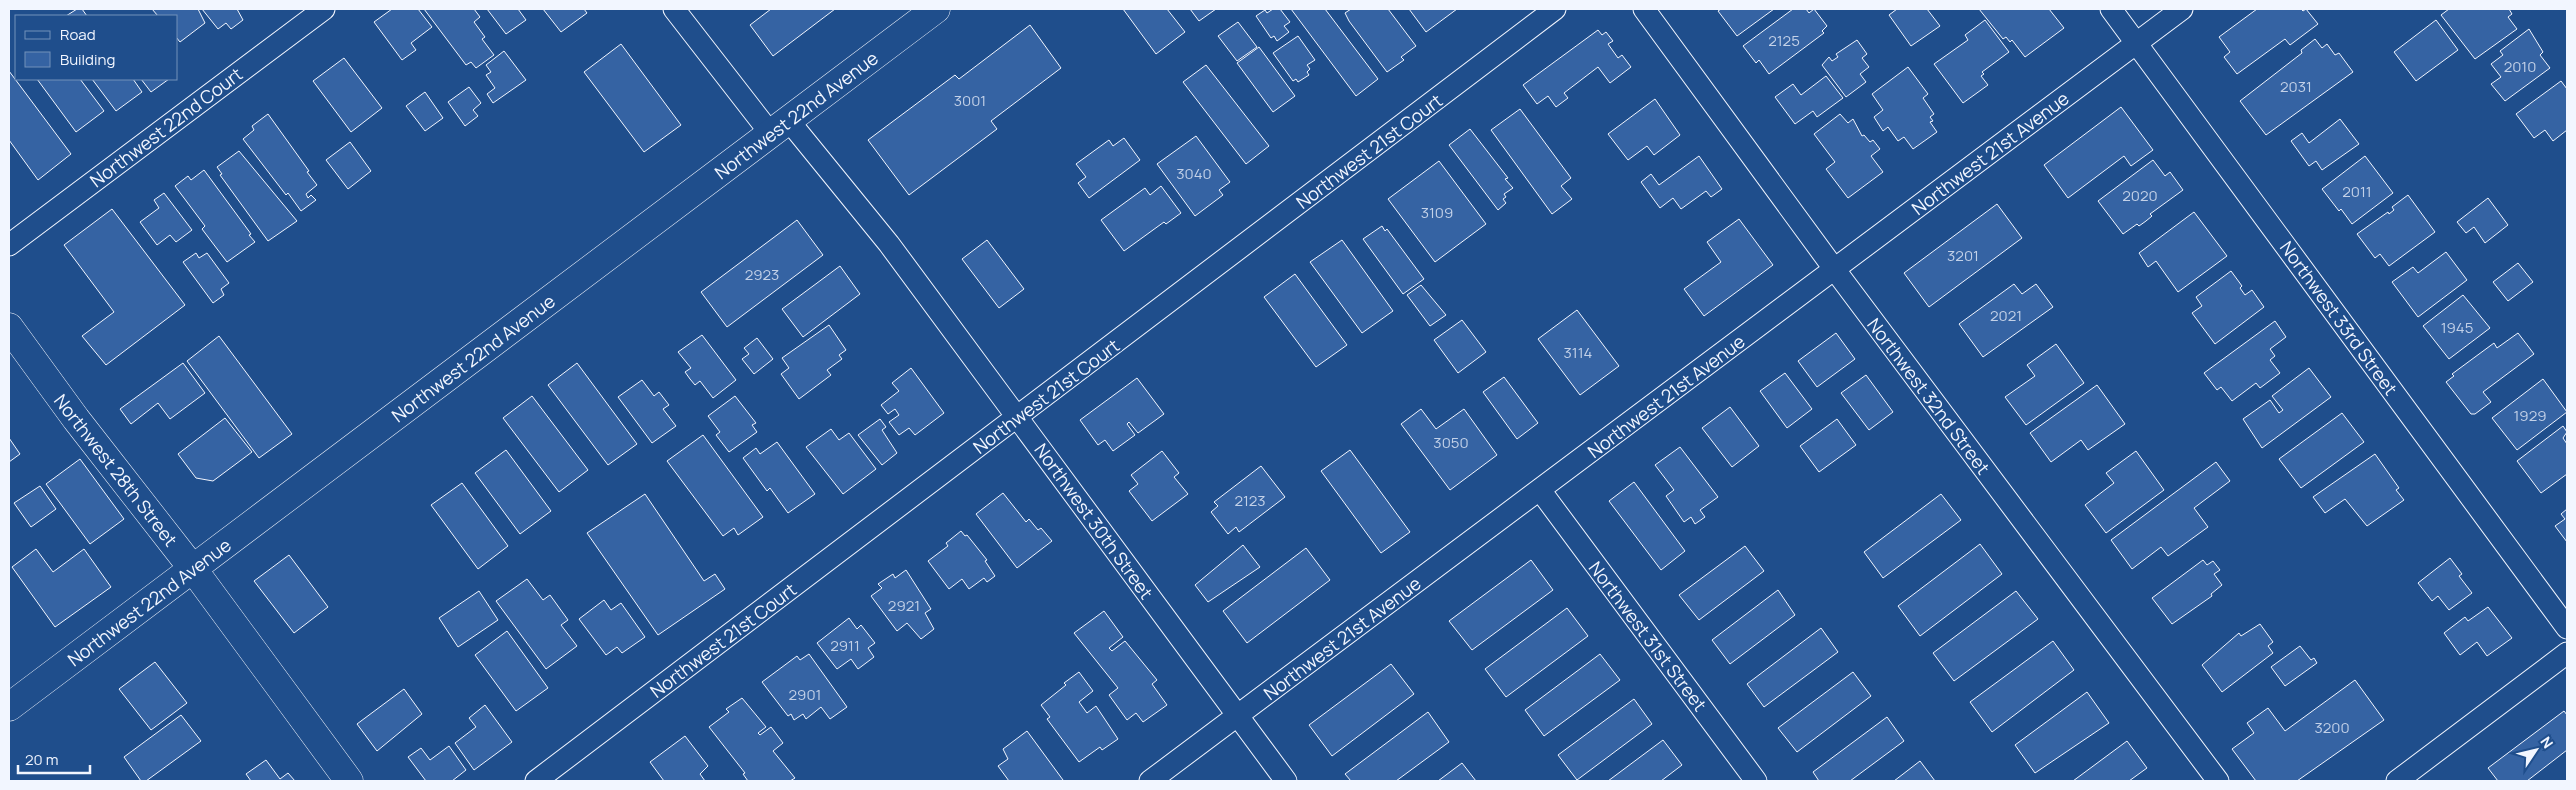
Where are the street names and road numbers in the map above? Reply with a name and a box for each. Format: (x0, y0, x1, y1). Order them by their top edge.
street label: Northwest 22nd Avenue (709, 46, 883, 184)
street label: Northwest 22nd Court (85, 62, 247, 192)
street label: Northwest 21st Avenue (1907, 86, 2073, 220)
street label: Northwest 21st Court (1291, 88, 1447, 214)
street label: Northwest 33rd Street (2275, 236, 2403, 400)
street label: Northwest 22nd Avenue (386, 289, 560, 427)
street label: Northwest 32nd Street (1862, 313, 1996, 479)
street label: Northwest 21st Avenue (1583, 329, 1749, 463)
street label: Northwest 21st Court (968, 333, 1124, 459)
street label: Northwest 28th Street (49, 389, 183, 551)
street label: Northwest 30th Street (1029, 438, 1159, 604)
street label: Northwest 22nd Avenue (62, 533, 236, 671)
street label: Northwest 31st Street (1584, 556, 1712, 716)
street label: Northwest 21st Avenue (1259, 571, 1425, 705)
street label: Northwest 21st Court (645, 577, 801, 703)

